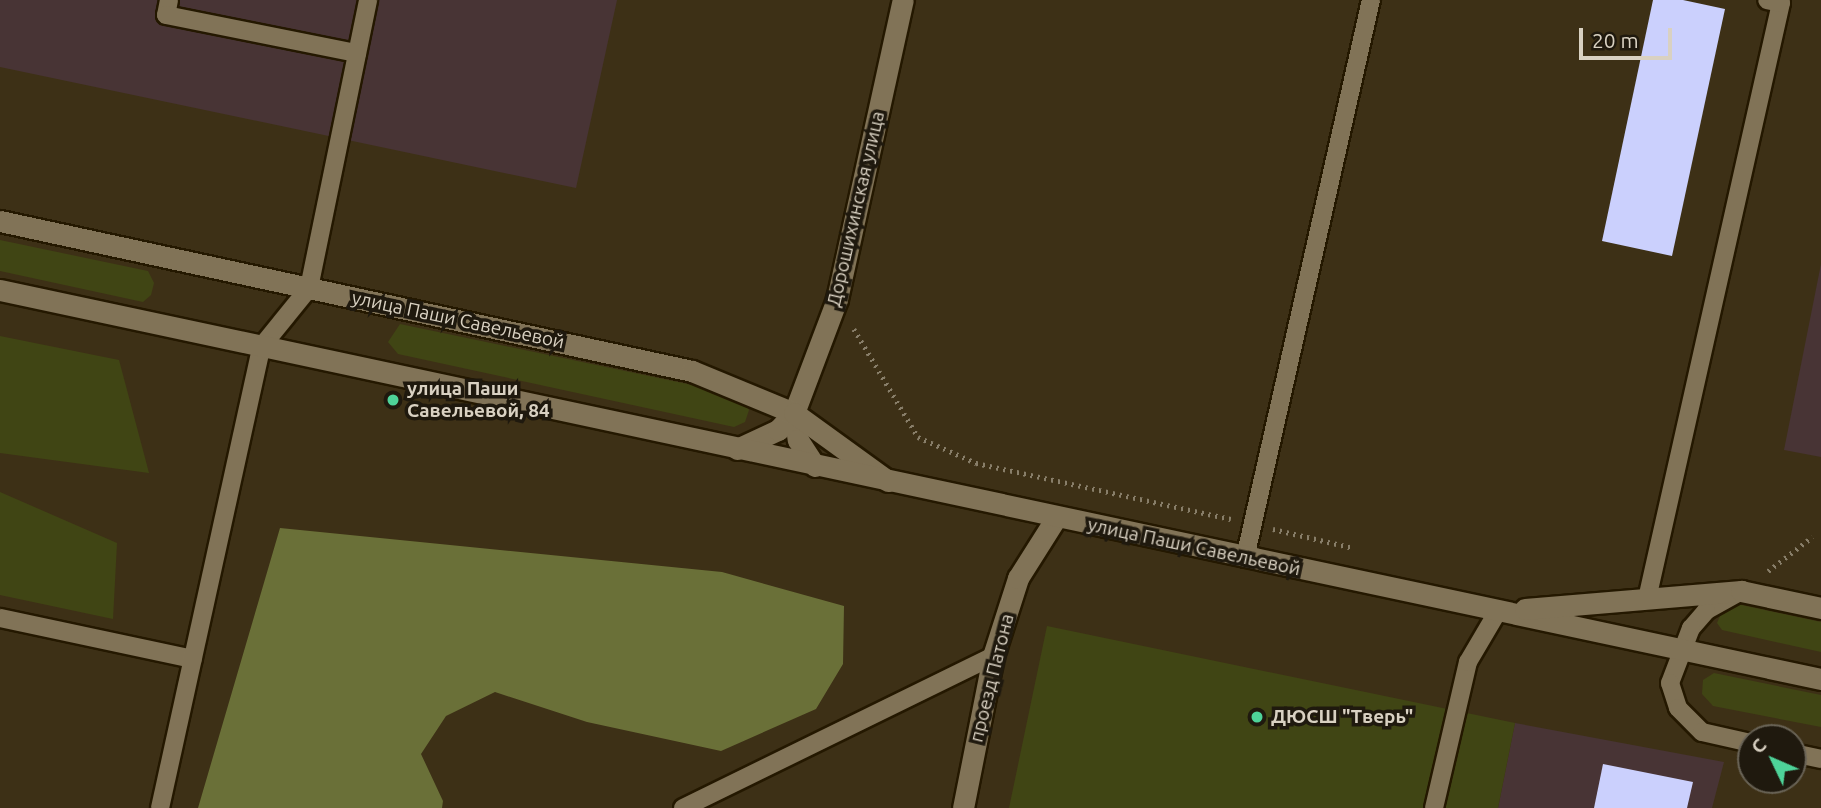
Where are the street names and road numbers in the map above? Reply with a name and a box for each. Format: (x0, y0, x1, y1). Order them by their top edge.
street label: Дорошихинская улица (822, 109, 890, 309)
street label: улица Паши Савельевой (350, 286, 566, 354)
street label: улица Паши Савельевой (1086, 513, 1302, 581)
street label: проезд Патона (965, 611, 1019, 745)

